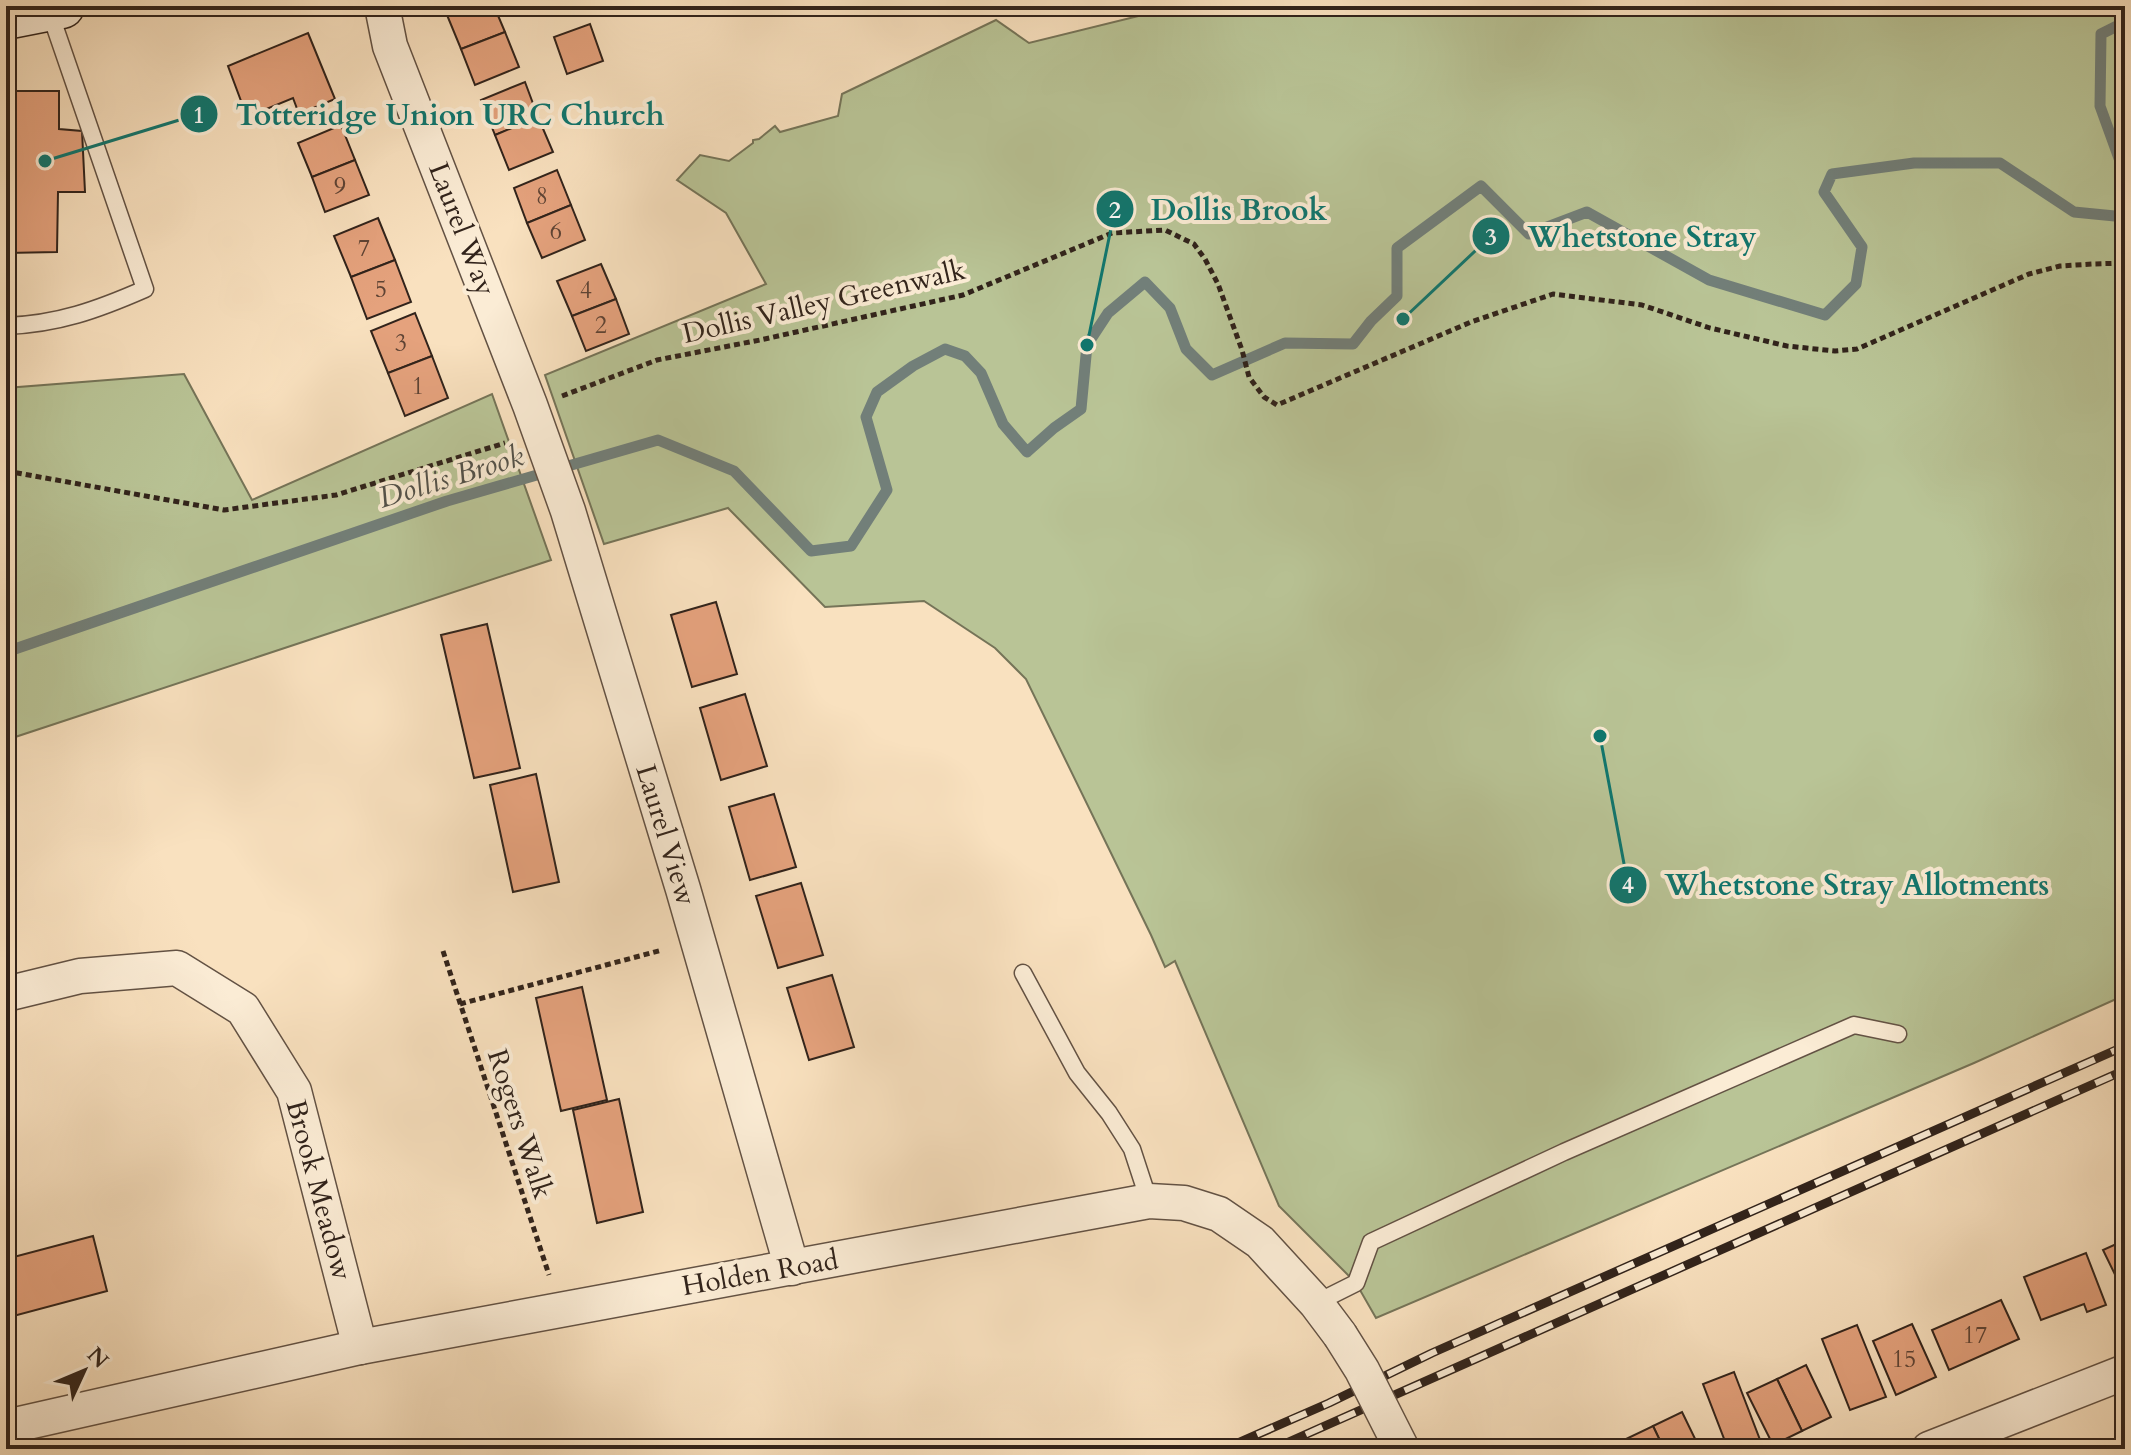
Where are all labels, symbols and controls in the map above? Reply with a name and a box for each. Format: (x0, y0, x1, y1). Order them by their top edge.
callout: Totteridge Union URC Church (179, 87, 680, 141)
text: Totteridge Union URC Church (235, 95, 665, 136)
text: 1 (193, 99, 205, 132)
street label: Laurel Way (419, 157, 505, 301)
house number: 9 (334, 170, 346, 203)
house number: 8 (536, 180, 548, 213)
callout: Dollis Brook (1095, 182, 1343, 236)
text: Dollis Brook (1151, 190, 1328, 231)
text: 2 (1109, 194, 1121, 227)
callout: Whetstone Stray (1471, 209, 1772, 263)
house number: 6 (550, 215, 562, 248)
text: Whetstone Stray (1526, 217, 1757, 258)
text: 3 (1485, 221, 1497, 254)
house number: 7 (358, 232, 370, 265)
street label: Dollis Valley Greenwalk (679, 251, 969, 353)
house number: 5 (375, 273, 387, 306)
house number: 4 (580, 274, 592, 307)
house number: 2 (595, 309, 607, 342)
house number: 3 (395, 327, 407, 360)
house number: 1 (412, 370, 424, 403)
water label: Dollis Brook (373, 435, 529, 519)
street label: Laurel View (627, 760, 706, 911)
callout: Whetstone Stray Allotments (1608, 858, 2065, 912)
text: Whetstone Stray Allotments (1664, 865, 2049, 906)
text: 4 (1622, 869, 1634, 902)
street label: Rogers Walk (478, 1044, 562, 1204)
street label: Brook Meadow (277, 1095, 362, 1285)
street label: Holden Road (679, 1241, 841, 1305)
house number: 17 (1963, 1319, 1987, 1352)
north arrow (44, 1331, 124, 1411)
text: N (80, 1341, 115, 1375)
house number: 15 (1892, 1343, 1916, 1376)

